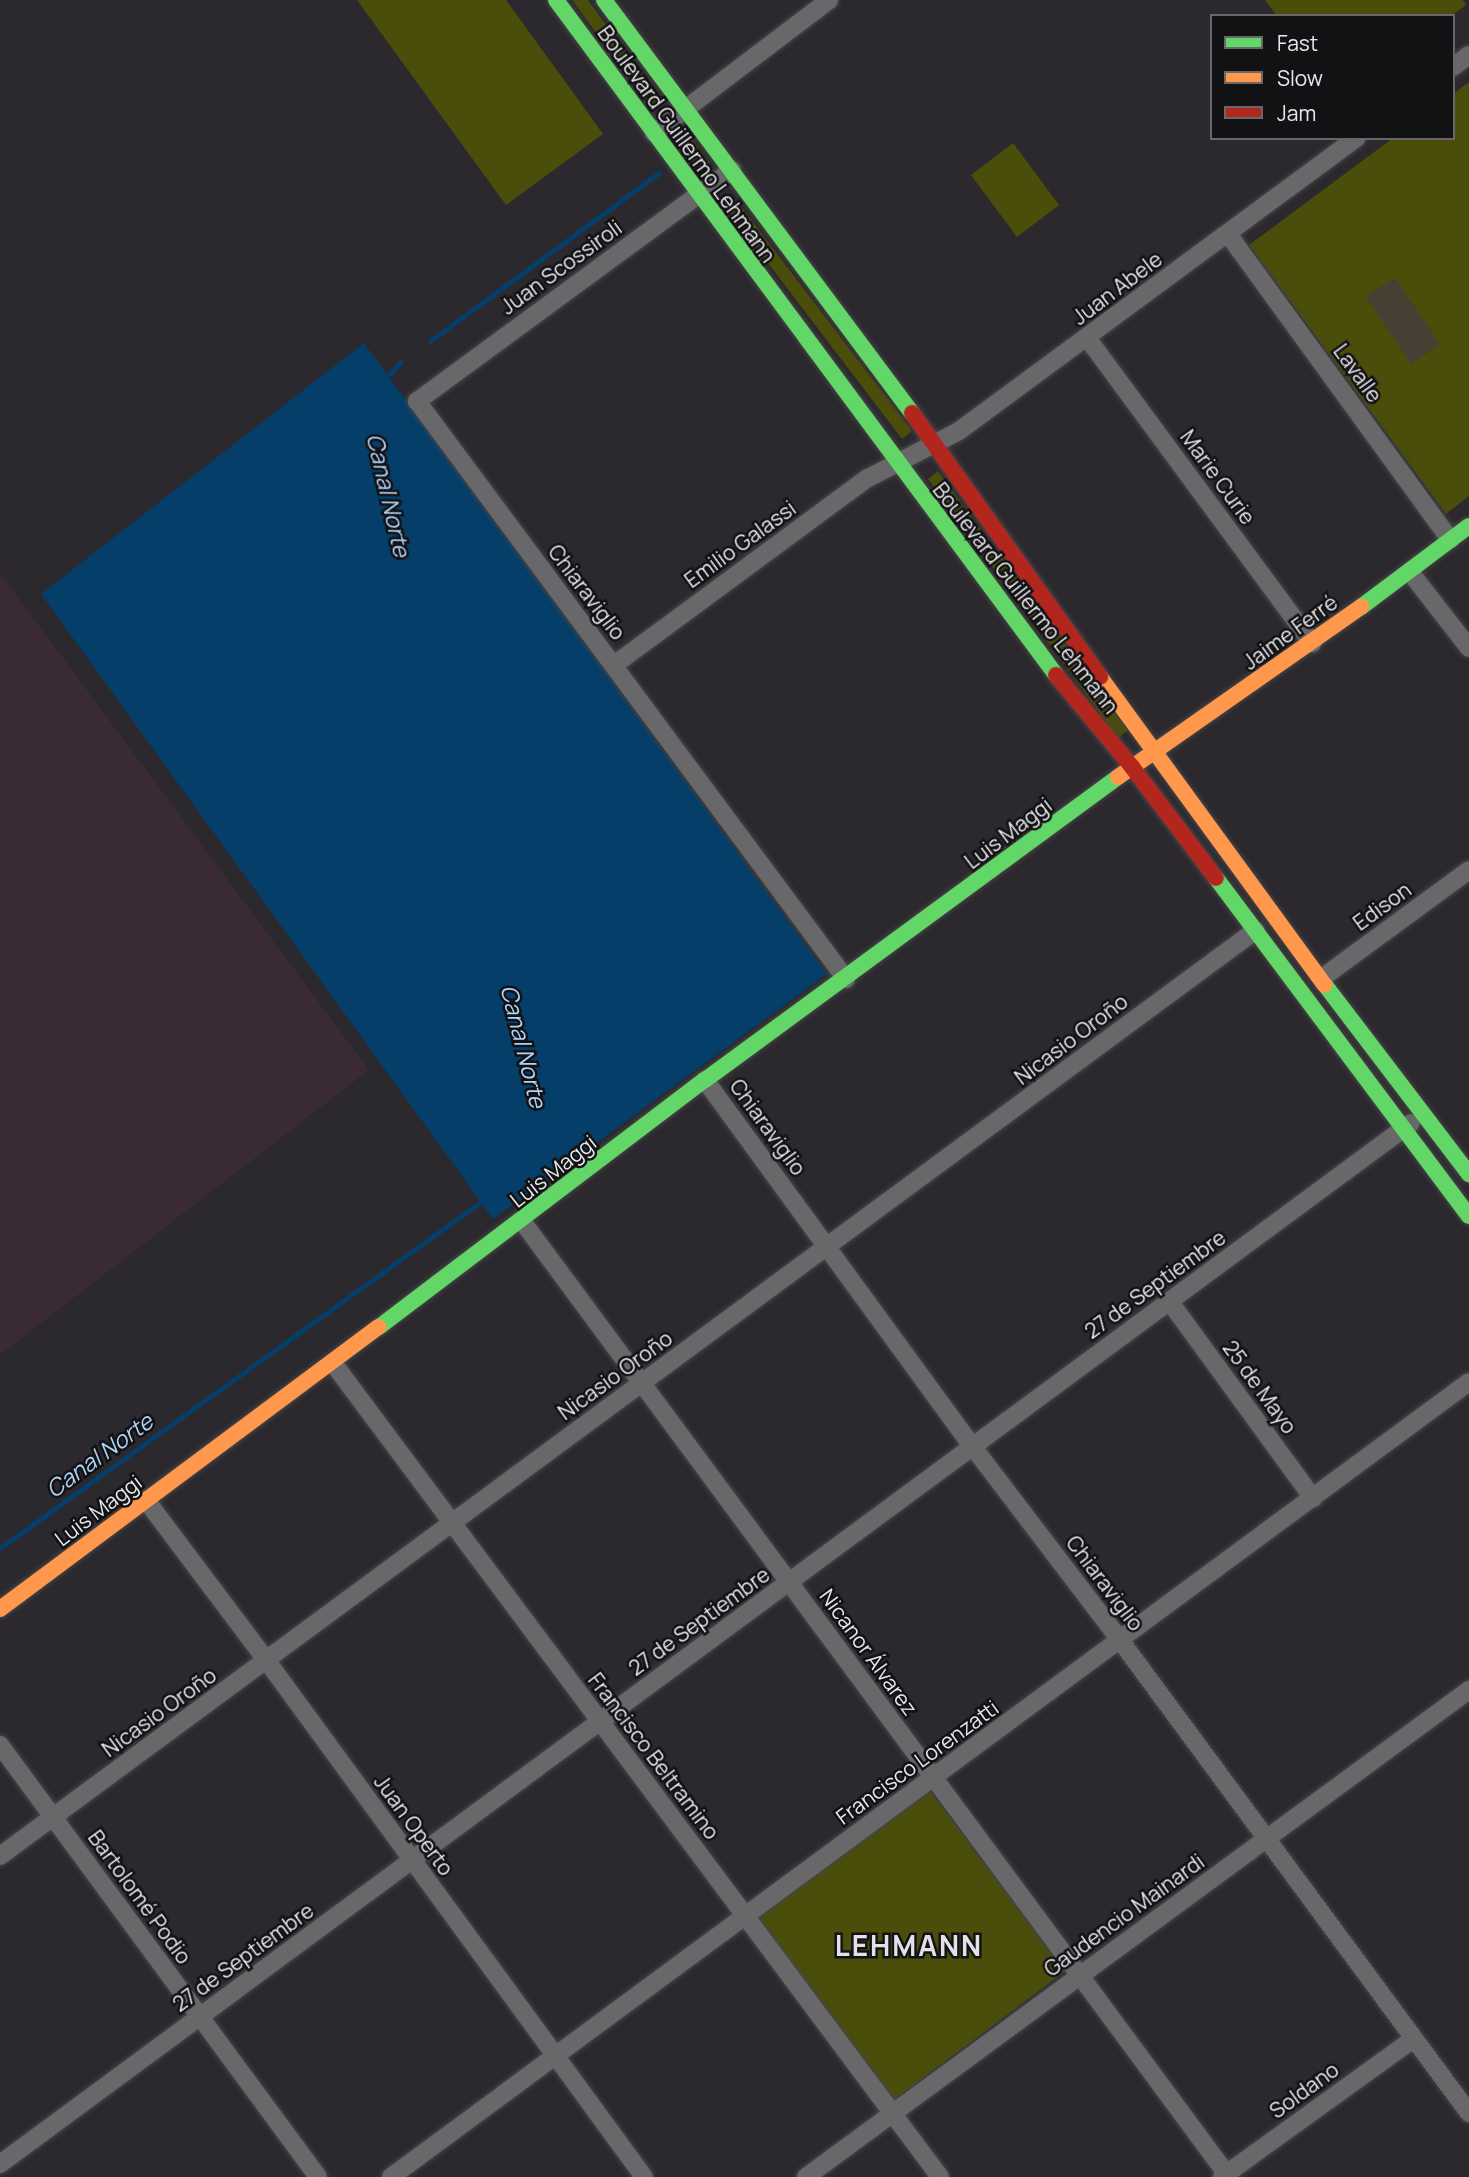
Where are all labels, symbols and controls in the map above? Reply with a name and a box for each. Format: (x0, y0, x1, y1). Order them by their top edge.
legend (1210, 14, 1455, 140)
street label: Boulevard Guillermo Lehmann (593, 21, 781, 267)
text: Fast (1277, 29, 1318, 57)
text: Slow (1277, 64, 1323, 92)
text: Jam (1277, 99, 1316, 127)
street label: Juan Scossiroli (495, 215, 627, 319)
street label: Juan Abele (1067, 246, 1167, 330)
street label: Lavalle (1328, 339, 1388, 407)
street label: Marie Curie (1175, 425, 1261, 529)
water label: Canal Norte (361, 431, 417, 559)
street label: Boulevard Guillermo Lehmann (928, 477, 1124, 719)
street label: Emilio Galassi (680, 495, 800, 593)
street label: Chiaraviglio (543, 539, 631, 645)
street label: Jaime Ferré (1238, 589, 1342, 675)
street label: Luis Maggi (960, 792, 1056, 874)
street label: Edison (1348, 877, 1416, 935)
water label: Canal Norte (495, 982, 553, 1110)
street label: Nicasio Oroño (1010, 988, 1132, 1090)
street label: Chiaraviglio (725, 1074, 811, 1180)
street label: Luis Maggi (505, 1130, 601, 1212)
street label: 27 de Septiembre (1080, 1224, 1230, 1344)
street label: Nicasio Oroño (553, 1325, 677, 1425)
street label: 25 de Mayo (1218, 1336, 1302, 1438)
water label: Canal Norte (40, 1407, 158, 1503)
street label: Luis Maggi (50, 1469, 146, 1551)
street label: Chiaraviglio (1061, 1530, 1149, 1636)
street label: 27 de Septiembre (624, 1561, 774, 1681)
street label: Nicanor Álvarez (815, 1584, 923, 1720)
street label: Nicasio Oroño (97, 1662, 221, 1762)
street label: Francisco Beltramino (583, 1668, 725, 1844)
street label: Francisco Lorenzatti (831, 1695, 1003, 1829)
street label: Juan Operto (369, 1770, 459, 1880)
street label: Bartolomé Podio (83, 1825, 197, 1969)
street label: Gaudencio Mainardi (1039, 1848, 1209, 1982)
street label: 27 de Septiembre (168, 1897, 318, 2017)
district label: LEHMANN (836, 1928, 982, 1962)
street label: Soldano (1265, 2057, 1343, 2123)

